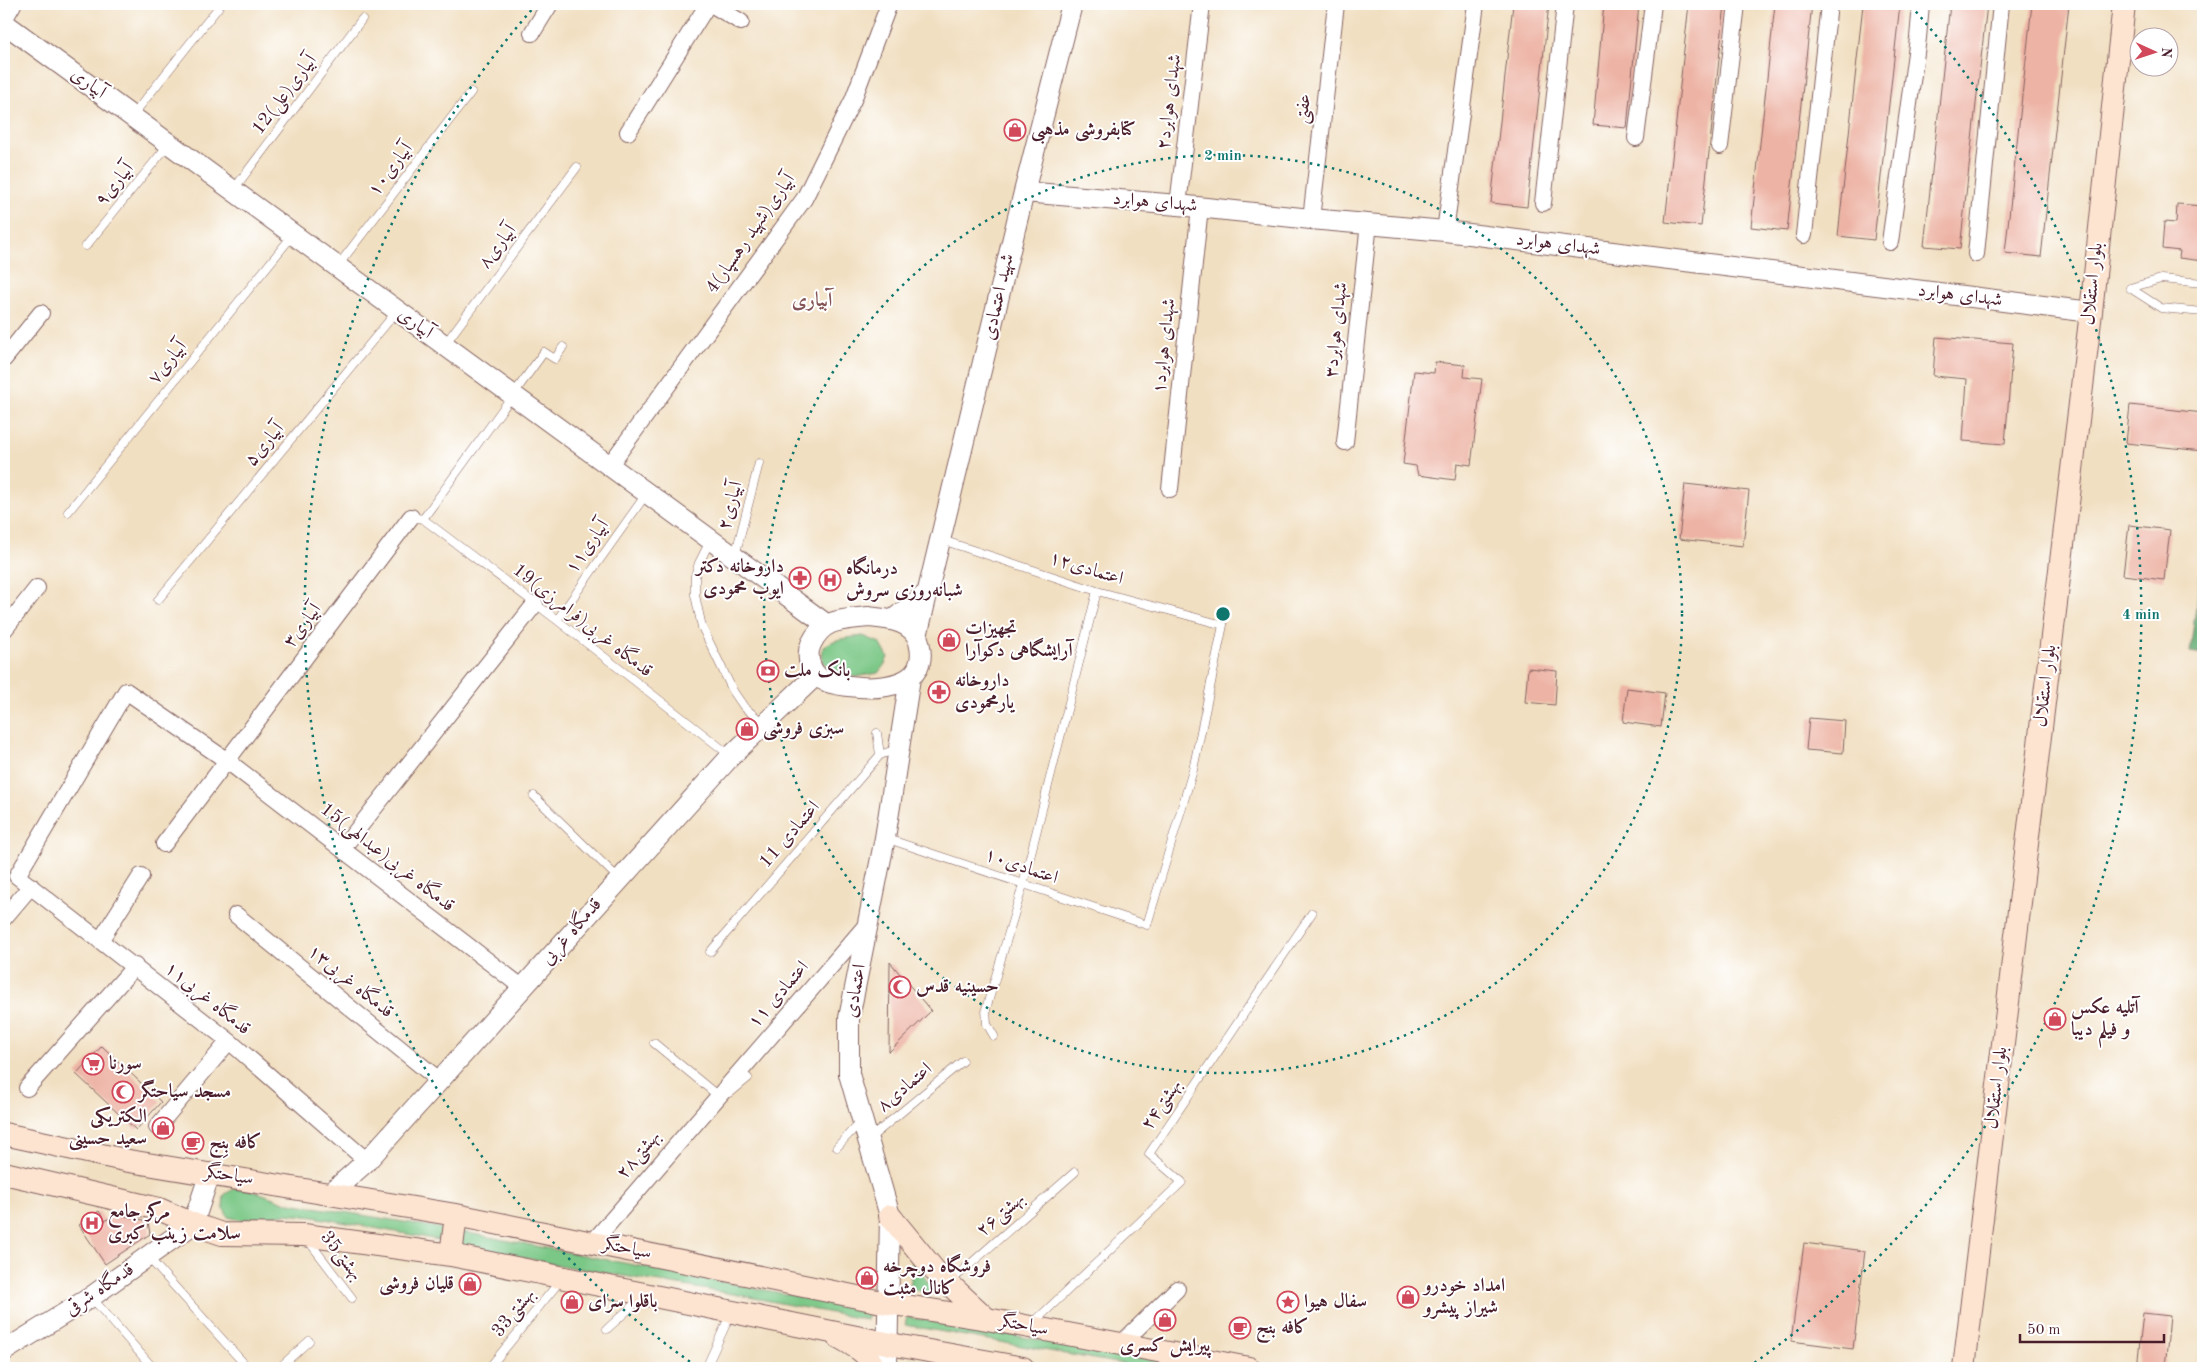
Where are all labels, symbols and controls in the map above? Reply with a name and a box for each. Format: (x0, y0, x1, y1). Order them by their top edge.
north arrow (2130, 28, 2180, 78)
text: N (2159, 47, 2173, 59)
street label: 12آبیاری(علی) (247, 48, 325, 140)
street label: شهدای هوابرد۲ (1155, 53, 1186, 151)
street label: آبیاری (67, 63, 112, 104)
street label: عفتی (1293, 93, 1317, 125)
shop icon: کتابفروشی مذهبی (1003, 118, 1027, 142)
place label: کتابفروشی مذهبی (1031, 120, 1136, 144)
street label: آبیاری۱۰ (363, 137, 418, 200)
text: 2 min (1204, 149, 1242, 164)
street label: آبیاری۹ (90, 156, 139, 210)
street label: 4آبیاری(شهید رهسپار) (700, 167, 801, 298)
street label: شهدای هوابرد (1112, 190, 1198, 217)
street label: آبیاری۸ (473, 218, 522, 273)
street label: شهدای هوابرد (1515, 230, 1601, 261)
street label: بلوار استقلال (2079, 242, 2107, 326)
street label: شهید اعتمادی (980, 252, 1019, 342)
street label: ۳شهدای هوابرد (1323, 281, 1352, 379)
street label: شهدای هوابرد (1917, 281, 2003, 312)
district label: آبیاری (792, 287, 835, 312)
street label: شهدای هوابرد۱ (1151, 297, 1180, 395)
street label: آبیاری (394, 303, 439, 344)
street label: آبیاری۷ (143, 334, 192, 388)
street label: آبیاری۵ (239, 417, 289, 470)
street label: آبیاری۲ (713, 477, 747, 532)
street label: آبیاری۱۱ (560, 513, 614, 577)
street label: اعتمادی۱۲ (1047, 549, 1125, 589)
place label: درمانگاه شبانه‌روزی سروش (846, 555, 963, 602)
street label: 19قدمگاه غربی(فرامرزی) (507, 557, 659, 684)
place label: داروخانه دکتر ایوب محمودی (694, 557, 784, 600)
pharmacy icon: داروخانه دکتر ایوب محمودی (788, 566, 812, 590)
hospital icon: درمانگاه شبانه‌روزی سروش (818, 568, 842, 592)
street label: آبیاری۳ (278, 597, 327, 652)
centre of rings (1214, 605, 1232, 623)
text: 4 min (2122, 608, 2160, 623)
place label: تجهیزات آرایشگاهی دکوآرا (965, 619, 1075, 662)
shop icon: تجهیزات آرایشگاهی دکوآرا (937, 628, 961, 652)
street label: بلوار استقلال (2032, 644, 2060, 728)
bank icon: بانک ملت (756, 659, 780, 683)
place label: بانک ملت (784, 659, 851, 681)
place label: داروخانه یارمحمودی (955, 671, 1015, 714)
pharmacy icon: داروخانه یارمحمودی (927, 680, 951, 704)
shop icon: سبزی فروشی (735, 717, 759, 741)
place label: سبزی فروشی (763, 720, 844, 741)
street label: 15قدمگاه غربی(عبدالهی) (315, 796, 461, 918)
street label: 11 اعتمادی (756, 798, 824, 872)
street label: اعتمادی۱۰ (982, 846, 1060, 888)
street label: قدمگاه غربی (534, 892, 608, 971)
street label: قدمگاه غربی۱۳ (302, 938, 399, 1024)
street label: قدمگاه غربی۱۱ (159, 955, 256, 1041)
street label: ۱۱ اعتمادی (745, 958, 813, 1032)
street label: اعتمادی (842, 963, 870, 1019)
mosque icon: حسینیه قدس (888, 975, 912, 999)
place label: حسینیه قدس (916, 978, 999, 997)
place label: آتلیه عکس و فیلم دیبا (2071, 995, 2142, 1048)
shop icon: آتلیه عکس و فیلم دیبا (2043, 1007, 2067, 1031)
street label: بلوار استقلال (1983, 1046, 2011, 1130)
supermarket icon: سورنا (81, 1052, 105, 1076)
place label: سورنا (109, 1054, 142, 1075)
street label: اعتمادی۸ (874, 1060, 936, 1116)
street label: ۲۴بهشتی (1138, 1076, 1187, 1135)
place label: مسجد سیاحتگر (137, 1079, 231, 1103)
mosque icon: مسجد سیاحتگر (111, 1080, 135, 1104)
place label: الکتریکی سعید حسینی (69, 1105, 147, 1151)
shop icon: الکتریکی سعید حسینی (151, 1116, 175, 1140)
street label: ۲۸بهشتی (613, 1127, 666, 1184)
cafe icon: کافه بِنج (181, 1131, 205, 1155)
place label: کافه بِنج (209, 1132, 262, 1159)
street label: سیاحتگر (201, 1158, 256, 1190)
street label: ۲۶بهشتی (973, 1189, 1030, 1242)
place label: مرکز جامع سلامت زینب کبری (108, 1200, 241, 1245)
hospital icon: مرکز جامع سلامت زینب کبری (80, 1211, 104, 1235)
street label: بهشتی35 (314, 1228, 366, 1285)
street label: سیاحتگر (599, 1230, 654, 1264)
place label: فروشگاه دوچرخه کانال مثبت (883, 1253, 991, 1299)
street label: قدمگاه شرقی (59, 1256, 138, 1321)
shop icon: فروشگاه دوچرخه کانال مثبت (855, 1266, 879, 1290)
shop icon: قلیان فروشی (458, 1272, 482, 1296)
place label: قلیان فروشی (379, 1274, 454, 1296)
place label: امداد خودرو شیراز پیشرو (1422, 1277, 1505, 1320)
street label: 33بهشتی (489, 1285, 541, 1342)
shop icon: امداد خودرو شیراز پیشرو (1396, 1285, 1420, 1309)
shop icon: باقلوا سرای (560, 1290, 584, 1314)
place icon: سفال هیوا (1276, 1290, 1300, 1314)
place label: سفال هیوا (1304, 1291, 1367, 1313)
place label: باقلوا سرای (588, 1292, 658, 1313)
street label: سیاحتگر (996, 1308, 1051, 1341)
shop icon: پیرایش کسری (1153, 1308, 1177, 1332)
scale bar (2020, 1312, 2163, 1344)
cafe icon: کافه بنج (1228, 1316, 1252, 1340)
place label: کافه بنج (1256, 1317, 1309, 1344)
text: 50 m (2027, 1323, 2061, 1338)
place label: پیرایش کسری (1120, 1336, 1212, 1359)

